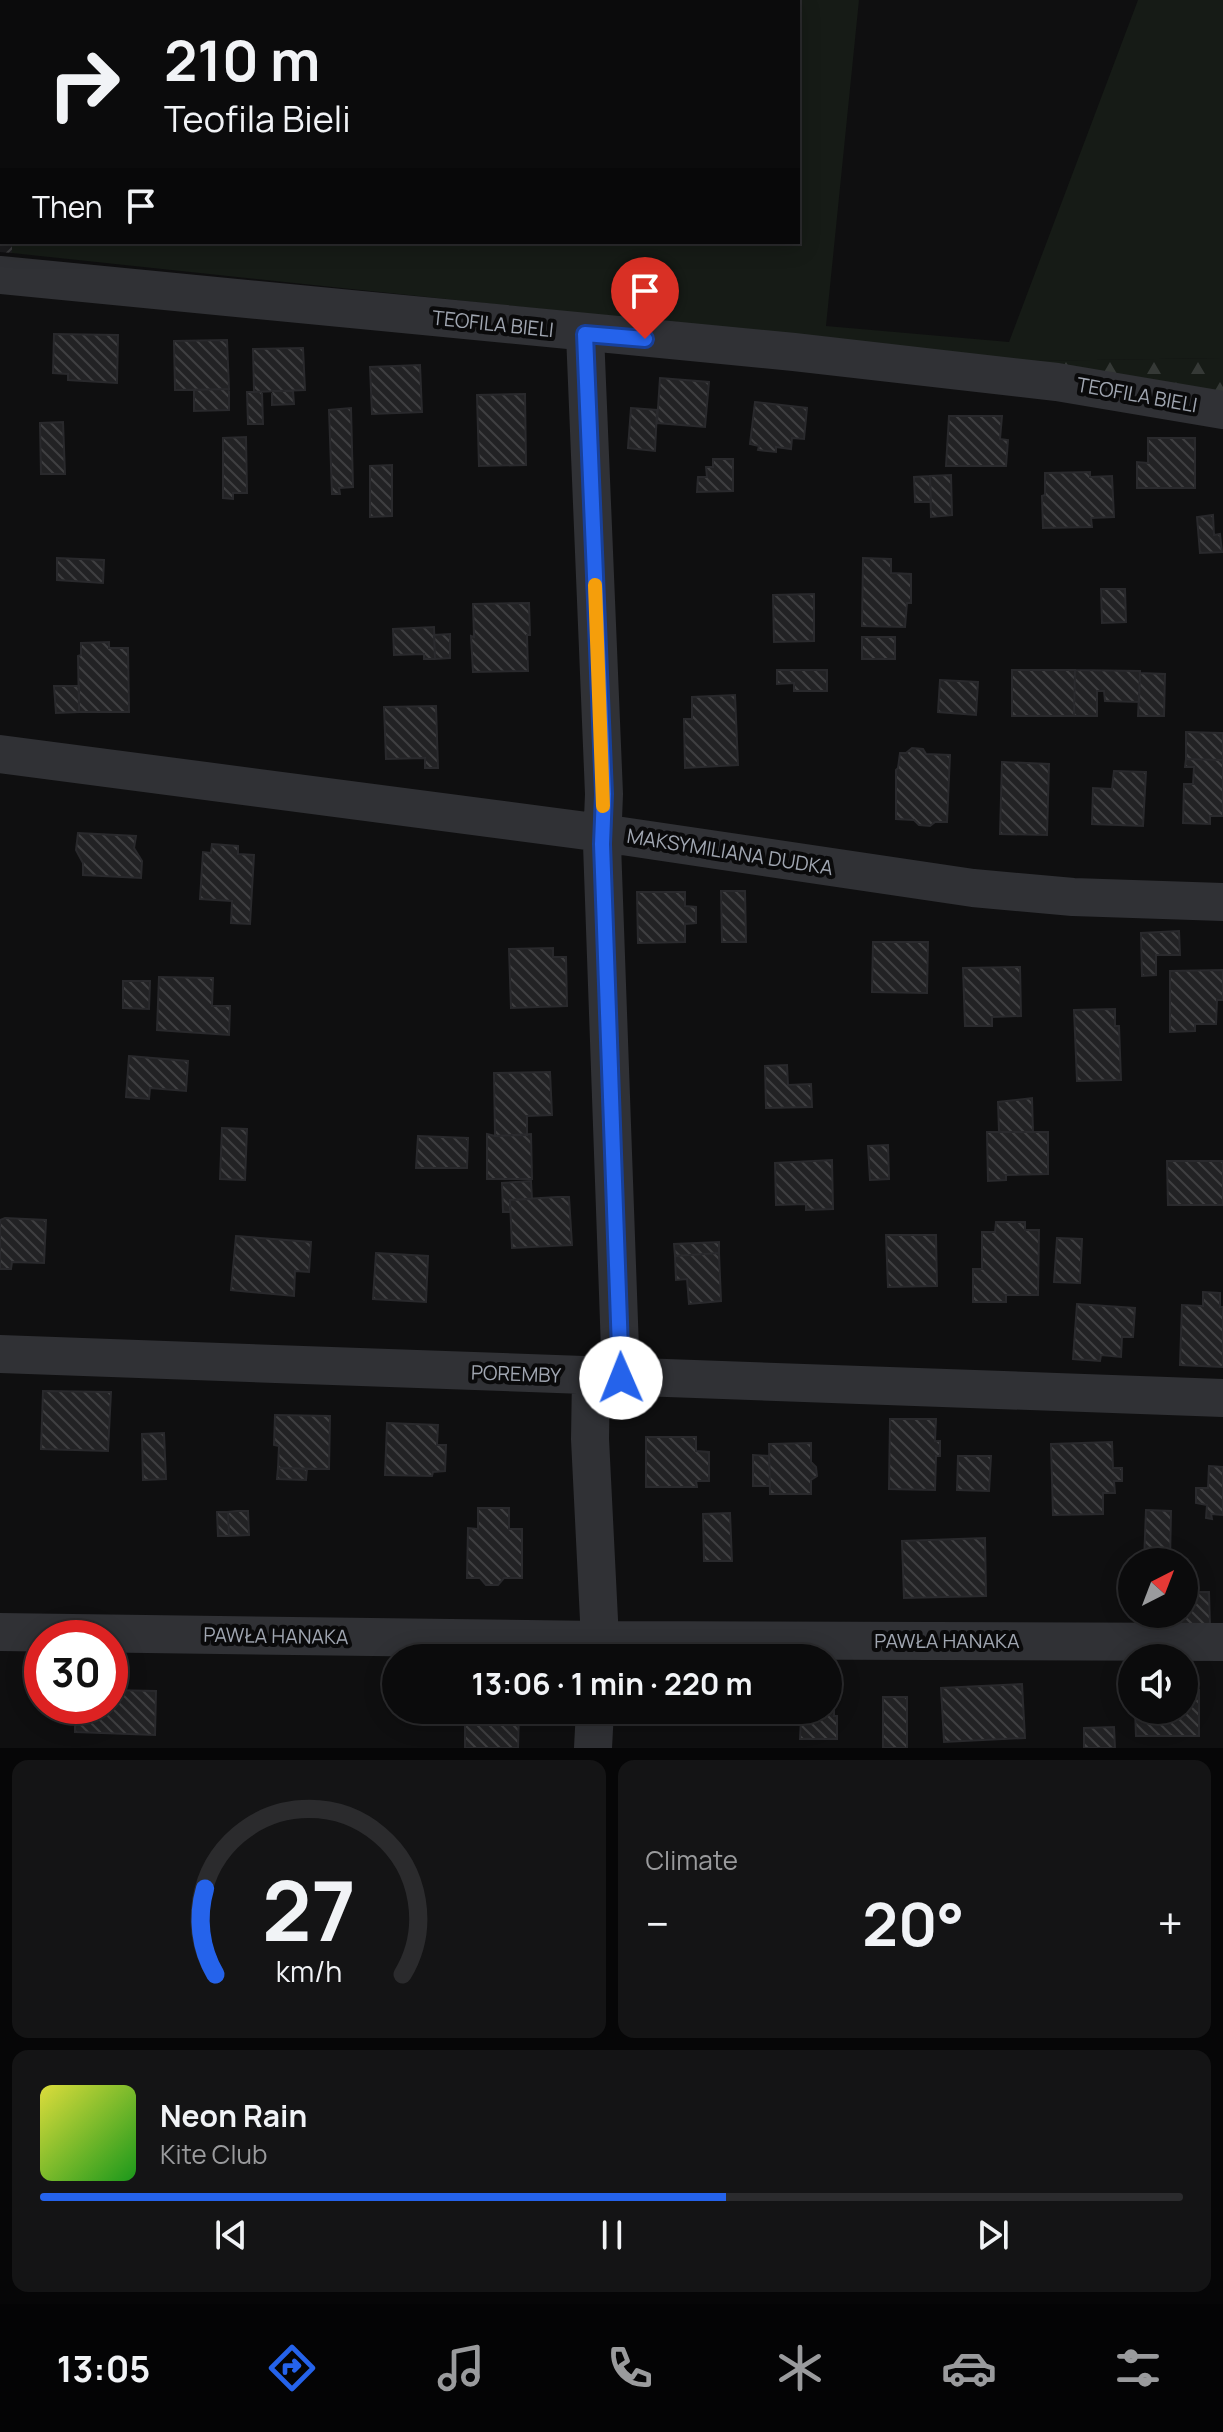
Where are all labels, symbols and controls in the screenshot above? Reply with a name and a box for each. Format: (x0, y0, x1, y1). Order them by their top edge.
text: 210 m (164, 21, 320, 98)
icon: right (32, 32, 136, 136)
text: Teofila Bieli (164, 94, 351, 143)
icon: arrive (119, 184, 163, 228)
text: Then (32, 186, 103, 227)
pin (611, 257, 679, 339)
icon: arrive (623, 269, 667, 313)
street label: TEOFILA BIELI (431, 304, 555, 343)
street label: TEOFILA BIELI (1075, 371, 1200, 418)
street label: MAKSYMILIANA DUDKA (625, 822, 835, 881)
position arrow (579, 1336, 663, 1420)
street label: POREMBY (470, 1358, 562, 1389)
north arrow (1118, 1548, 1198, 1628)
map controls (1118, 1548, 1198, 1724)
speed limit sign: 30 (24, 1620, 128, 1724)
street label: PAWŁA HANAKA (203, 1621, 349, 1650)
street label: PAWŁA HANAKA (874, 1627, 1020, 1654)
button: sound (1118, 1644, 1198, 1724)
text: 13:06 · 1 min · 220 m (472, 1663, 752, 1704)
text: Climate (646, 1842, 738, 1878)
text: 27 (262, 1852, 356, 1966)
text: 20° (862, 1882, 965, 1964)
text: − (646, 1893, 669, 1953)
text: + (1158, 1893, 1183, 1953)
text: km/h (276, 1952, 342, 1991)
text: Neon Rain (160, 2095, 307, 2136)
text: Kite Club (160, 2136, 267, 2172)
icon: previous (209, 2213, 253, 2257)
icon: pause (590, 2213, 634, 2257)
icon: next (971, 2213, 1015, 2257)
icon: directions (264, 2340, 320, 2396)
icon: music (433, 2340, 489, 2396)
icon: phone (602, 2340, 658, 2396)
icon: climate (772, 2340, 828, 2396)
icon: car (941, 2340, 997, 2396)
icon: filters (1110, 2340, 1166, 2396)
text: 13:05 (57, 2344, 150, 2393)

